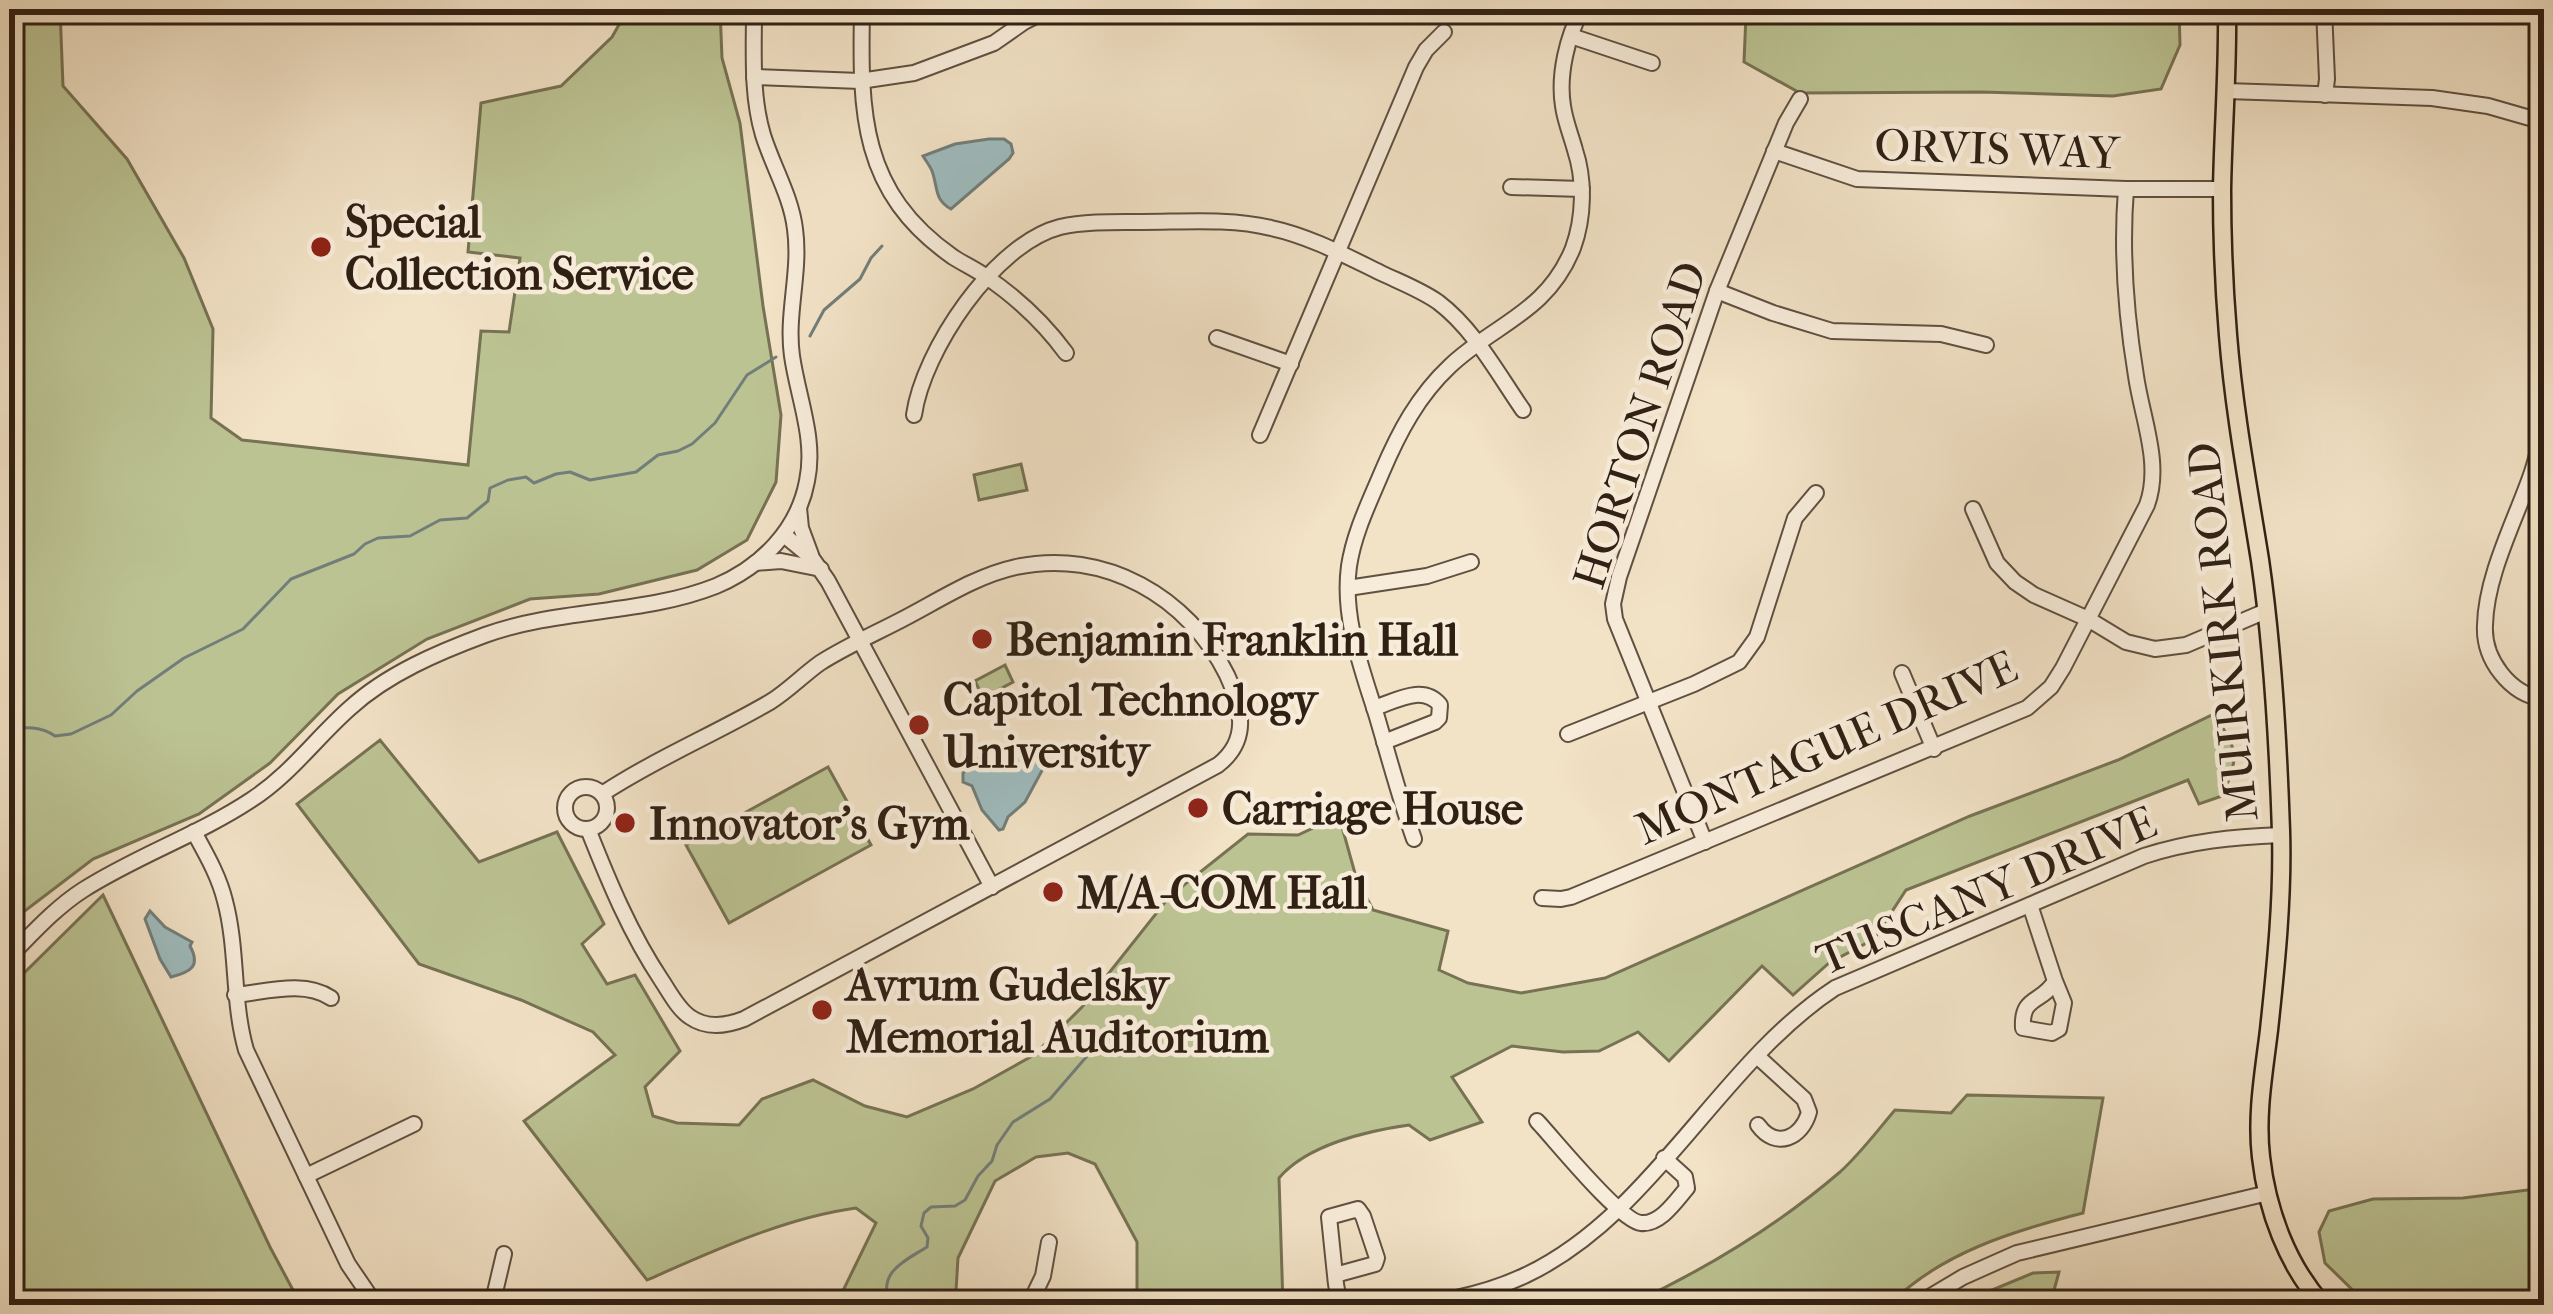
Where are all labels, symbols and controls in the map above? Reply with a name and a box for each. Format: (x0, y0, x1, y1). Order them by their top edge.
street label: ORVIS WAY (1874, 119, 2122, 180)
place label: Special Collection Service (345, 196, 694, 301)
marker: Special Collection Service (308, 234, 334, 260)
street label: HORTON ROAD (1563, 255, 1718, 595)
street label: MUIRKIRK ROAD (2177, 439, 2270, 824)
place label: Benjamin Franklin Hall (1006, 614, 1459, 667)
marker: Benjamin Franklin Hall (969, 626, 995, 652)
street label: MONTAGUE DRIVE (1628, 640, 2026, 856)
place label: Capitol Technology University (943, 674, 1319, 779)
marker: Capitol Technology University (906, 712, 932, 738)
place label: Carriage House (1222, 783, 1523, 836)
marker: Carriage House (1185, 795, 1211, 821)
street label: TUSCANY DRIVE (1809, 796, 2164, 987)
place label: Innovator's Gym (649, 798, 970, 851)
marker: Innovator's Gym (612, 810, 638, 836)
place label: M/A-COM Hall (1077, 867, 1368, 920)
marker: M/A-COM Hall (1040, 879, 1066, 905)
place label: Avrum Gudelsky Memorial Auditorium (843, 959, 1270, 1064)
marker: Avrum Gudelsky Memorial Auditorium (809, 997, 835, 1023)

